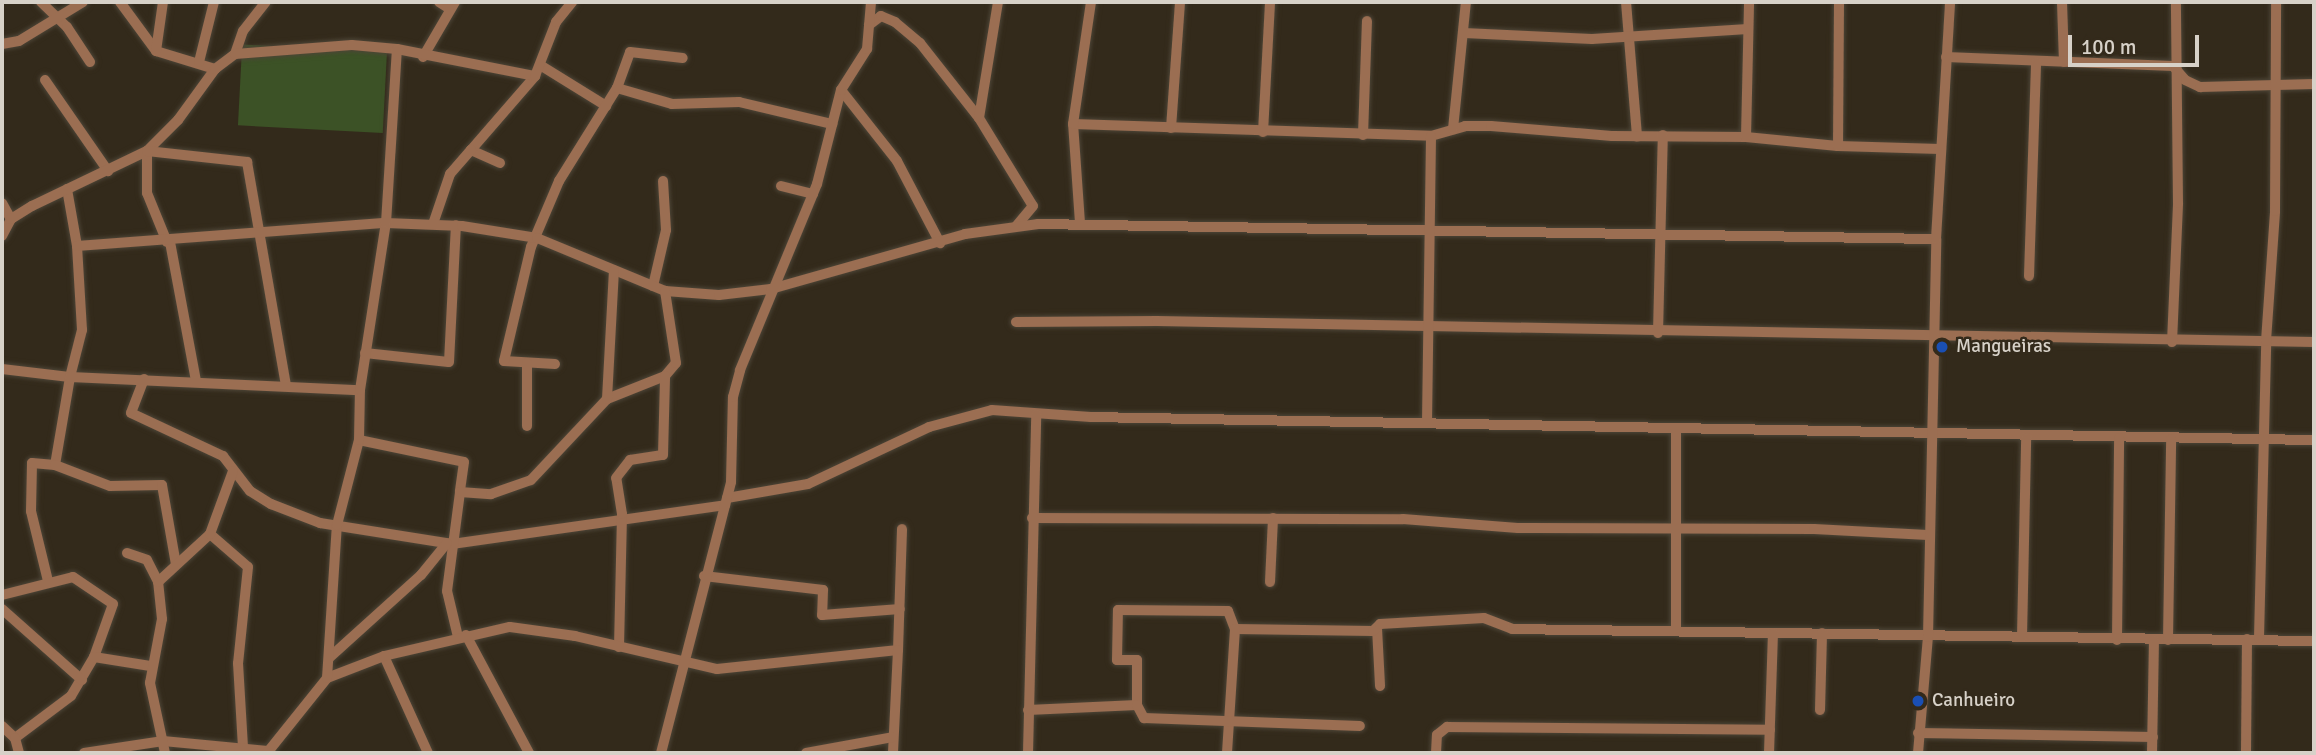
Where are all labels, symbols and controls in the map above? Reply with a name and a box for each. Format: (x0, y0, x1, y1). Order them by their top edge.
scale bar (2071, 21, 2202, 65)
text: 100 m (2081, 34, 2136, 60)
place label: Mangueiras (1956, 336, 2051, 358)
marker: Mangueiras (1934, 339, 1950, 355)
place label: Canhueiro (1932, 690, 2015, 712)
marker: Canhueiro (1910, 693, 1926, 709)

